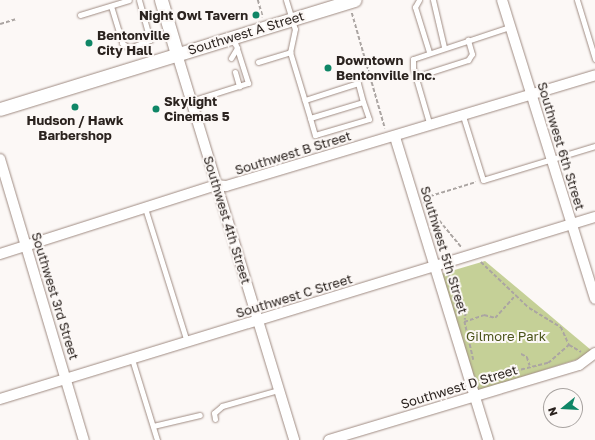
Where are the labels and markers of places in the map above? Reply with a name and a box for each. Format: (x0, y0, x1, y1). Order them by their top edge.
place label: Night Owl Tavern (139, 7, 248, 23)
marker: Night Owl Tavern (251, 10, 261, 20)
place label: Bentonville City Hall (97, 28, 170, 59)
marker: Bentonville City Hall (84, 38, 94, 48)
place label: Downtown Bentonville Inc. (336, 53, 436, 84)
marker: Downtown Bentonville Inc. (323, 63, 333, 73)
place label: Skylight Cinemas 5 (164, 94, 230, 125)
marker: Hudson / Hawk Barbershop (70, 102, 80, 112)
marker: Skylight Cinemas 5 (151, 104, 161, 114)
place label: Hudson / Hawk Barbershop (27, 113, 123, 144)

